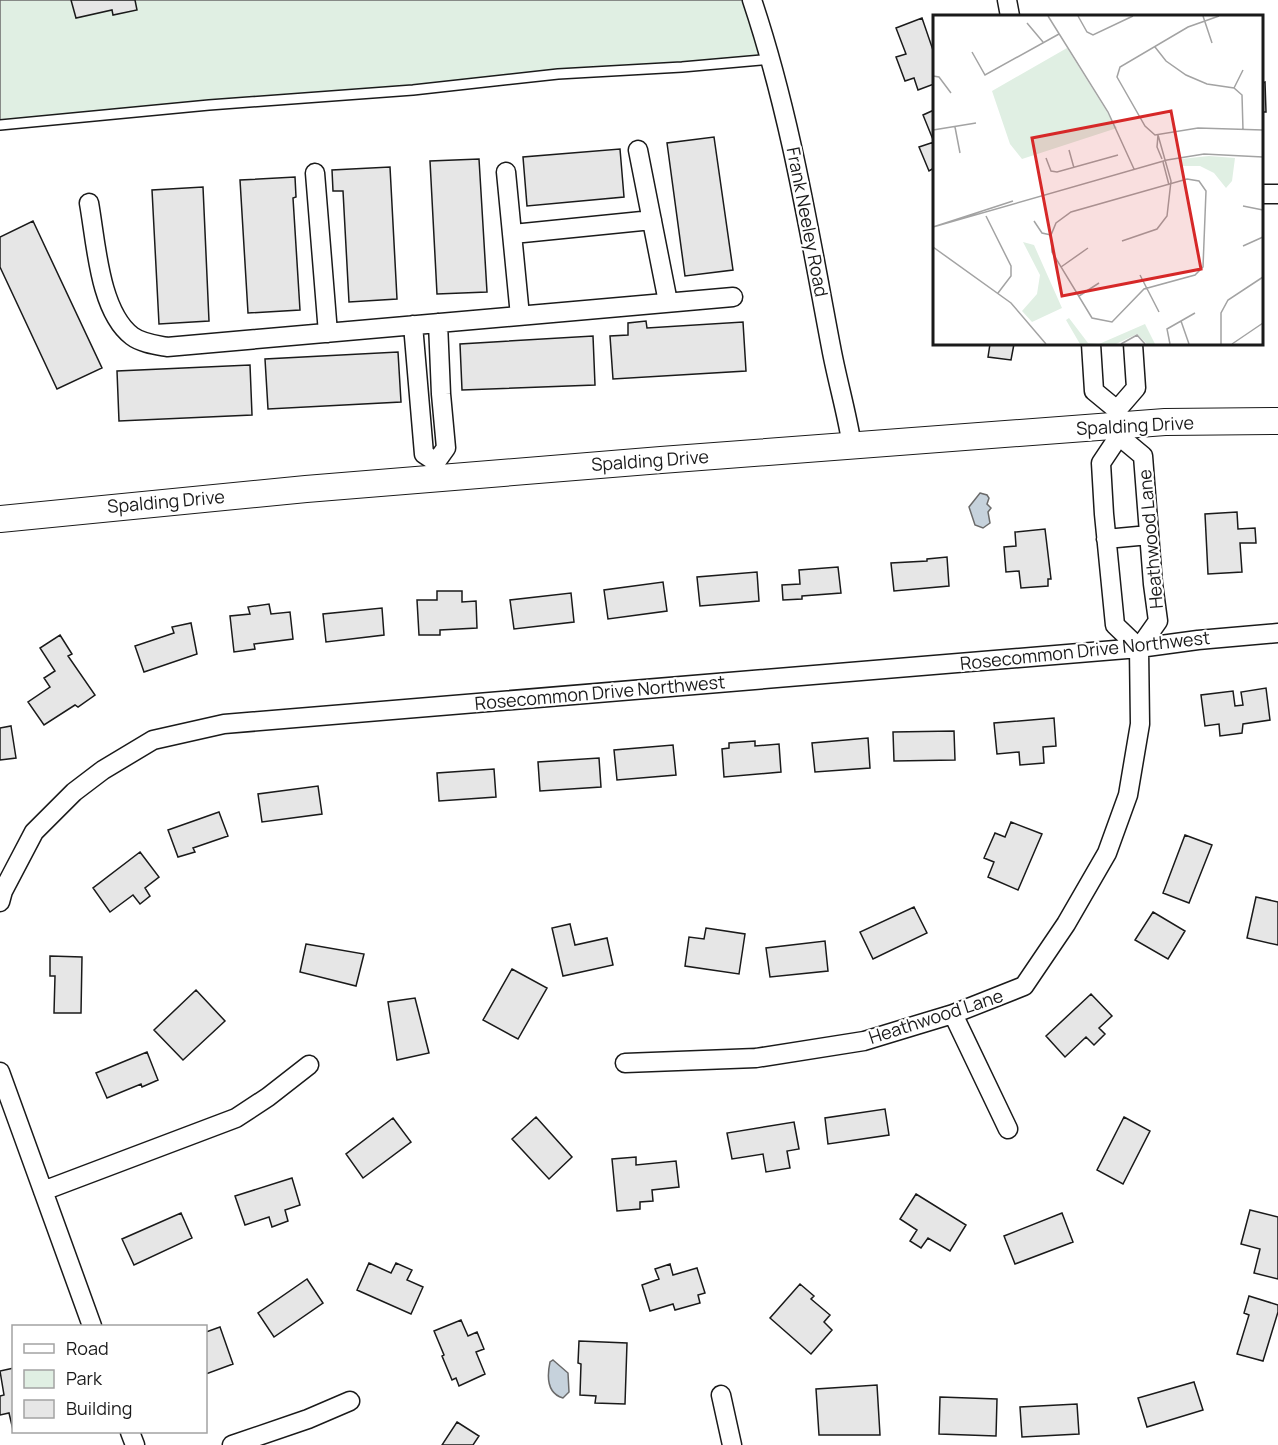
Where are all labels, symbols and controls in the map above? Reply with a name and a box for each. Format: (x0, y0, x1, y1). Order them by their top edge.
inset map (933, 15, 1263, 345)
street label: Frank Neeley Road (782, 145, 834, 299)
street label: Spalding Drive (1075, 410, 1194, 440)
street label: Spalding Drive (590, 444, 710, 476)
street label: Heathwood Lane (1132, 468, 1168, 610)
street label: Spalding Drive (106, 484, 226, 518)
street label: Rosecommon Drive Northwest (959, 625, 1211, 675)
street label: Rosecommon Drive Northwest (474, 669, 726, 715)
street label: Heathwood Lane (865, 983, 1006, 1049)
legend (12, 1325, 207, 1433)
text: Road (66, 1336, 109, 1360)
text: Park (66, 1366, 103, 1390)
text: Building (66, 1396, 132, 1420)

